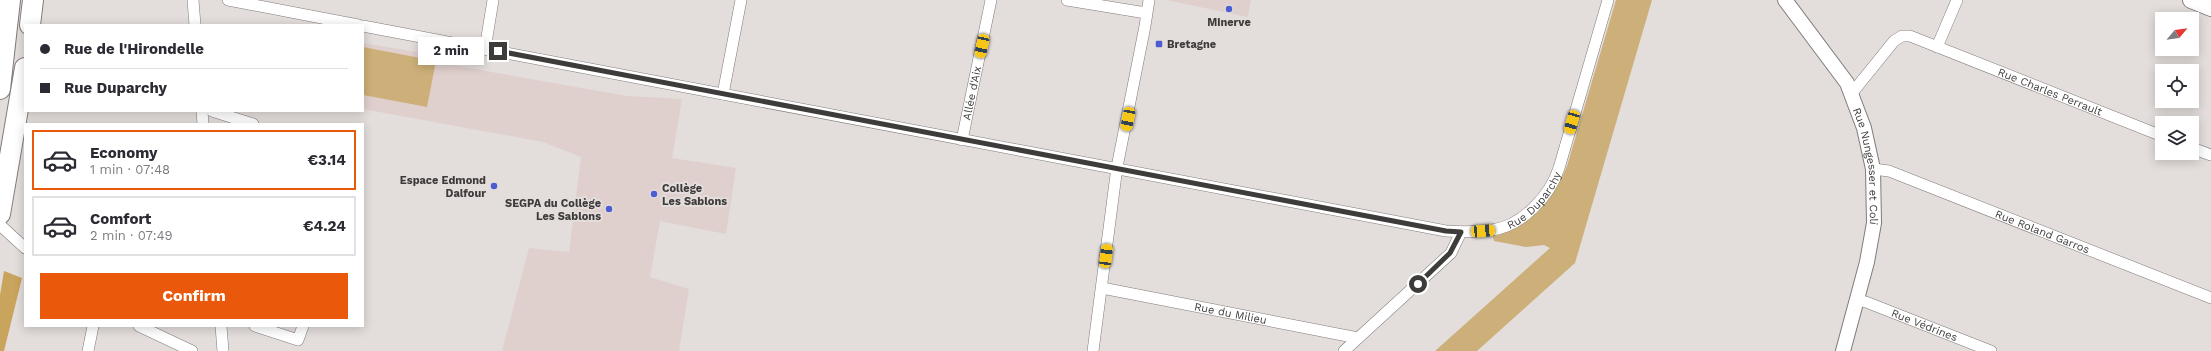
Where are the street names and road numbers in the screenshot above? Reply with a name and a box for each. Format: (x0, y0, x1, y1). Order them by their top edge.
street label: Allée d'Aix (960, 65, 984, 121)
street label: Rue Charles Perrault (1996, 65, 2105, 118)
street label: Rue Nungesser et Coli (1850, 106, 1881, 226)
street label: Rue Duparchy (1505, 169, 1564, 232)
street label: Rue Roland Garros (1993, 207, 2092, 256)
street label: Rue du Milieu (1193, 300, 1268, 327)
street label: Rue Védrines (1889, 306, 1960, 344)

